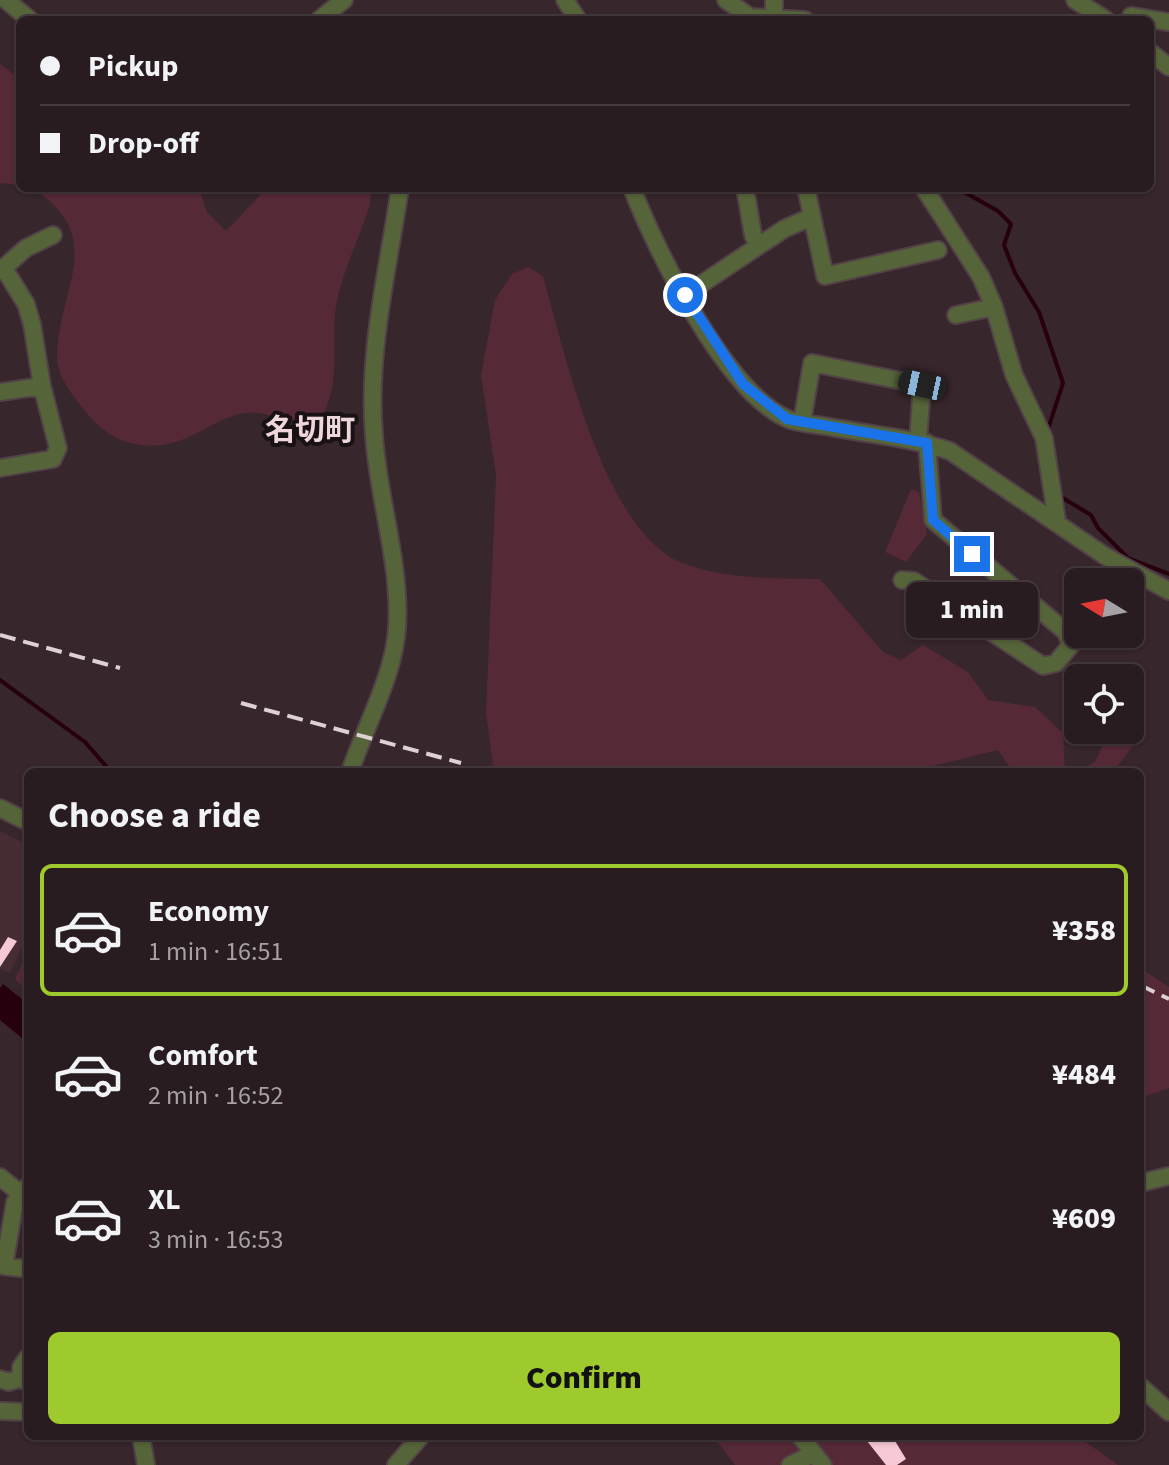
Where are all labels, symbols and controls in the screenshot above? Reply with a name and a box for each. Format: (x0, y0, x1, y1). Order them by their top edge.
text: Pickup (88, 45, 178, 88)
text: Drop-off (88, 122, 199, 165)
route start (667, 277, 703, 313)
car (896, 368, 948, 402)
district label: 名切町 (265, 409, 355, 452)
route end (954, 536, 990, 572)
north arrow (1064, 568, 1144, 648)
map controls (1064, 568, 1144, 744)
callout: 1 min (906, 582, 1038, 638)
text: 1 min (940, 591, 1004, 628)
button: locate (1064, 664, 1144, 744)
text: Choose a ride (48, 790, 261, 841)
text: Economy (148, 890, 269, 933)
icon: car (52, 894, 124, 966)
text: ¥358 (1052, 909, 1116, 952)
text: 1 min · 16:51 (148, 933, 283, 970)
text: Comfort (148, 1034, 258, 1077)
icon: car (52, 1038, 124, 1110)
text: ¥484 (1052, 1053, 1116, 1096)
text: 2 min · 16:52 (148, 1077, 283, 1114)
text: XL (148, 1178, 181, 1221)
icon: car (52, 1182, 124, 1254)
text: ¥609 (1052, 1197, 1116, 1240)
text: 3 min · 16:53 (148, 1221, 283, 1258)
button: Confirm (48, 1332, 1120, 1424)

